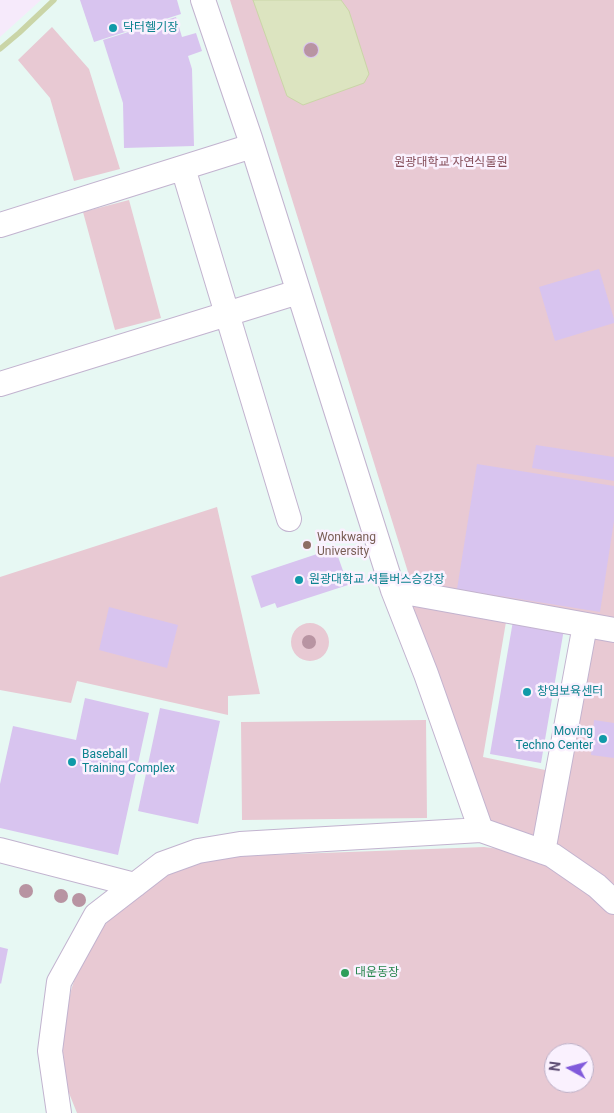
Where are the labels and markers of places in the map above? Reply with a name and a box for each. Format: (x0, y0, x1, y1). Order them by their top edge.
place label: 닥터헬기장 (123, 21, 178, 35)
marker: 닥터헬기장 (107, 22, 119, 34)
place label: Wonkwang University (317, 531, 376, 559)
marker: Wonkwang University (301, 539, 313, 551)
place label: 원광대학교 셔틀버스승강장 (309, 573, 444, 587)
marker: 원광대학교 셔틀버스승강장 (293, 574, 305, 586)
place label: 창업보육센터 (537, 685, 603, 699)
marker: 창업보육센터 (521, 686, 533, 698)
place label: Moving Techno Center (516, 725, 593, 753)
marker: Moving Techno Center (597, 733, 609, 745)
place label: Baseball Training Complex (82, 748, 175, 776)
marker: Baseball Training Complex (66, 756, 78, 768)
place label: 대운동장 (355, 966, 399, 980)
marker: 대운동장 (339, 967, 351, 979)

